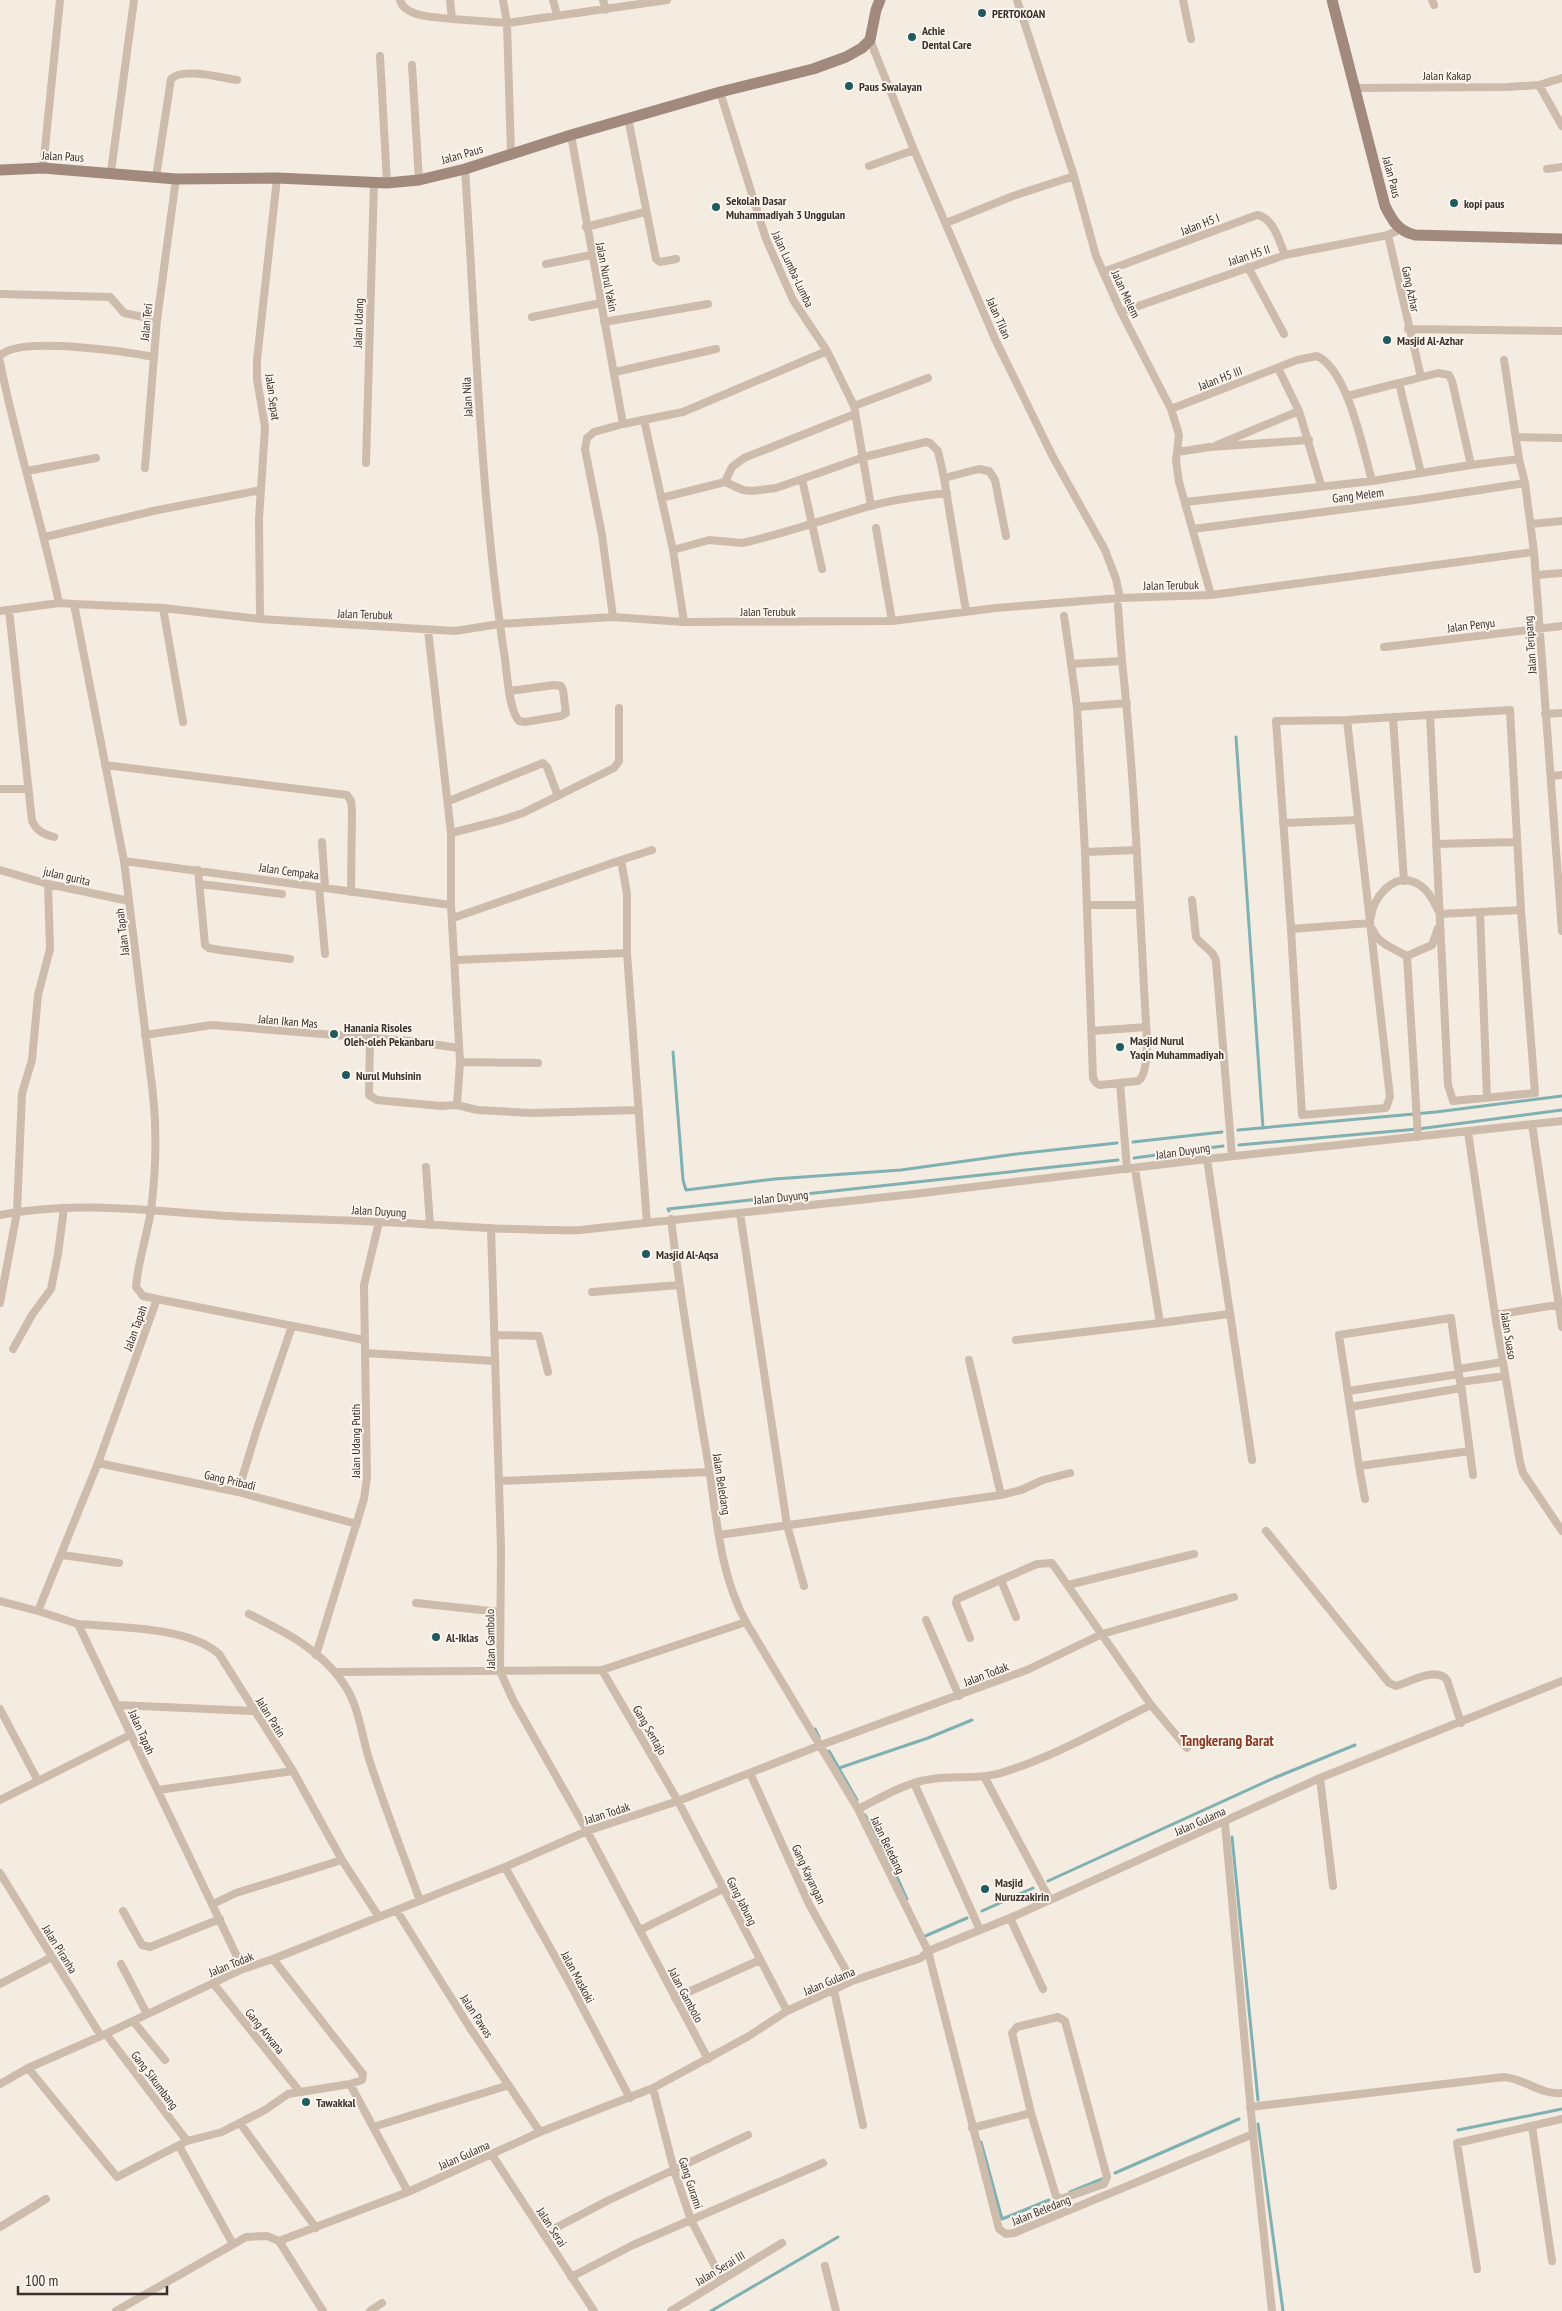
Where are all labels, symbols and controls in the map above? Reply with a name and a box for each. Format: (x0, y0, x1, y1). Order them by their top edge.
place label: PERTOKOAN (992, 6, 1045, 21)
marker: PERTOKOAN (976, 7, 988, 19)
place label: Achie Dental Care (921, 23, 972, 52)
marker: Achie Dental Care (906, 31, 918, 43)
street label: Jalan Kakap (1422, 68, 1471, 83)
place label: Paus Swalayan (859, 79, 922, 94)
marker: Paus Swalayan (843, 80, 855, 92)
street label: Jalan Paus (439, 141, 484, 167)
street label: Jalan Paus (41, 147, 84, 165)
street label: Jalan Paus (1379, 154, 1405, 199)
place label: Sekolah Dasar Muhammadiyah 3 Unggulan (726, 193, 845, 222)
place label: kopi paus (1464, 196, 1505, 211)
marker: kopi paus (1448, 197, 1460, 209)
marker: Sekolah Dasar Muhammadiyah 3 Unggulan (710, 201, 722, 213)
street label: Jalan H5 I (1178, 210, 1221, 239)
street label: Jalan Lumba-Lumba (768, 228, 817, 310)
street label: Jalan Nurul Yakin (593, 240, 621, 313)
street label: Jalan H5 II (1225, 241, 1272, 269)
street label: Gang Azhar (1399, 265, 1423, 314)
street label: Jalan Melem (1108, 267, 1144, 321)
street label: Jalan Tilan (983, 294, 1015, 341)
street label: Jalan Udang (350, 298, 366, 349)
street label: Jalan Teri (136, 302, 155, 343)
place label: Masjid Al-Azhar (1397, 333, 1464, 348)
marker: Masjid Al-Azhar (1381, 334, 1393, 346)
street label: Jalan H5 III (1195, 363, 1244, 394)
street label: Jalan Sepat (262, 372, 284, 422)
street label: Jalan Nila (458, 377, 476, 418)
street label: Gang Melem (1331, 484, 1385, 506)
street label: Jalan Terubuk (1142, 577, 1199, 593)
street label: Jalan Terubuk (739, 604, 796, 619)
street label: Jalan Terubuk (336, 606, 393, 622)
street label: Jalan Penyu (1445, 615, 1496, 635)
street label: Jalan Teripang (1520, 615, 1540, 676)
street label: Jalan Cempaka (257, 859, 320, 883)
street label: julan gurita (42, 863, 92, 889)
street label: Jalan Tapah (112, 908, 132, 957)
street label: Jalan Ikan Mas (257, 1011, 318, 1031)
place label: Hanania Risoles Oleh-oleh Pekanbaru (344, 1020, 434, 1049)
marker: Hanania Risoles Oleh-oleh Pekanbaru (328, 1028, 340, 1040)
place label: Masjid Nurul Yaqin Muhammadiyah (1129, 1033, 1224, 1062)
marker: Masjid Nurul Yaqin Muhammadiyah (1114, 1041, 1126, 1053)
place label: Nurul Muhsinin (356, 1068, 421, 1083)
marker: Nurul Muhsinin (340, 1069, 352, 1081)
street label: Jalan Duyung (1154, 1140, 1211, 1162)
street label: Jalan Duyung (752, 1187, 809, 1207)
street label: Jalan Duyung (350, 1202, 407, 1220)
place label: Masjid Al-Aqsa (656, 1247, 719, 1262)
marker: Masjid Al-Aqsa (640, 1248, 652, 1260)
street label: Jalan Tapah (120, 1303, 150, 1354)
street label: Jalan Suaso (1498, 1310, 1520, 1361)
street label: Jalan Udang Putih (348, 1404, 363, 1479)
street label: Jalan Beledang (710, 1451, 734, 1516)
street label: Gang Pribadi (203, 1467, 257, 1493)
street label: Jalan Gambolo (482, 1609, 498, 1670)
place label: Al-Iklas (445, 1630, 478, 1645)
marker: Al-Iklas (430, 1631, 442, 1643)
street label: Jalan Todak (961, 1658, 1011, 1690)
street label: Jalan Patin (252, 1693, 289, 1740)
street label: Gang Sentajo (630, 1702, 670, 1758)
street label: Jalan Tapah (125, 1706, 158, 1757)
district label: Tangkerang Barat (1180, 1731, 1274, 1750)
street label: Jalan Todak (581, 1799, 632, 1828)
street label: Jalan Gulama (1171, 1803, 1228, 1839)
street label: Jalan Beledang (867, 1813, 908, 1876)
street label: Gang Kayangan (789, 1842, 829, 1906)
street label: Gang Jabung (723, 1874, 761, 1928)
place label: Masjid Nuruzzakirin (995, 1875, 1049, 1904)
marker: Masjid Nuruzzakirin (979, 1883, 991, 1895)
street label: Jalan Piranha (39, 1921, 81, 1976)
street label: Jalan Todak (206, 1948, 256, 1980)
street label: Jalan Maskoki (558, 1948, 598, 2006)
street label: Jalan Gulama (800, 1963, 857, 1999)
street label: Jalan Gambolo (665, 1964, 707, 2025)
street label: Jalan Pawas (457, 1991, 497, 2041)
street label: Gang Arwana (242, 2005, 288, 2057)
street label: Gang Sikumbang (128, 2048, 182, 2112)
place label: Tawakkal (316, 2095, 356, 2110)
marker: Tawakkal (300, 2096, 312, 2108)
street label: Jalan Gulama (435, 2137, 492, 2173)
street label: Gang Gurami (676, 2155, 706, 2211)
street label: Jalan Beledang (1009, 2191, 1073, 2229)
street label: Jalan Serai (533, 2204, 570, 2249)
street label: Jalan Serai III (692, 2247, 747, 2289)
scale bar (18, 2264, 166, 2296)
text: 100 m (25, 2271, 58, 2290)

